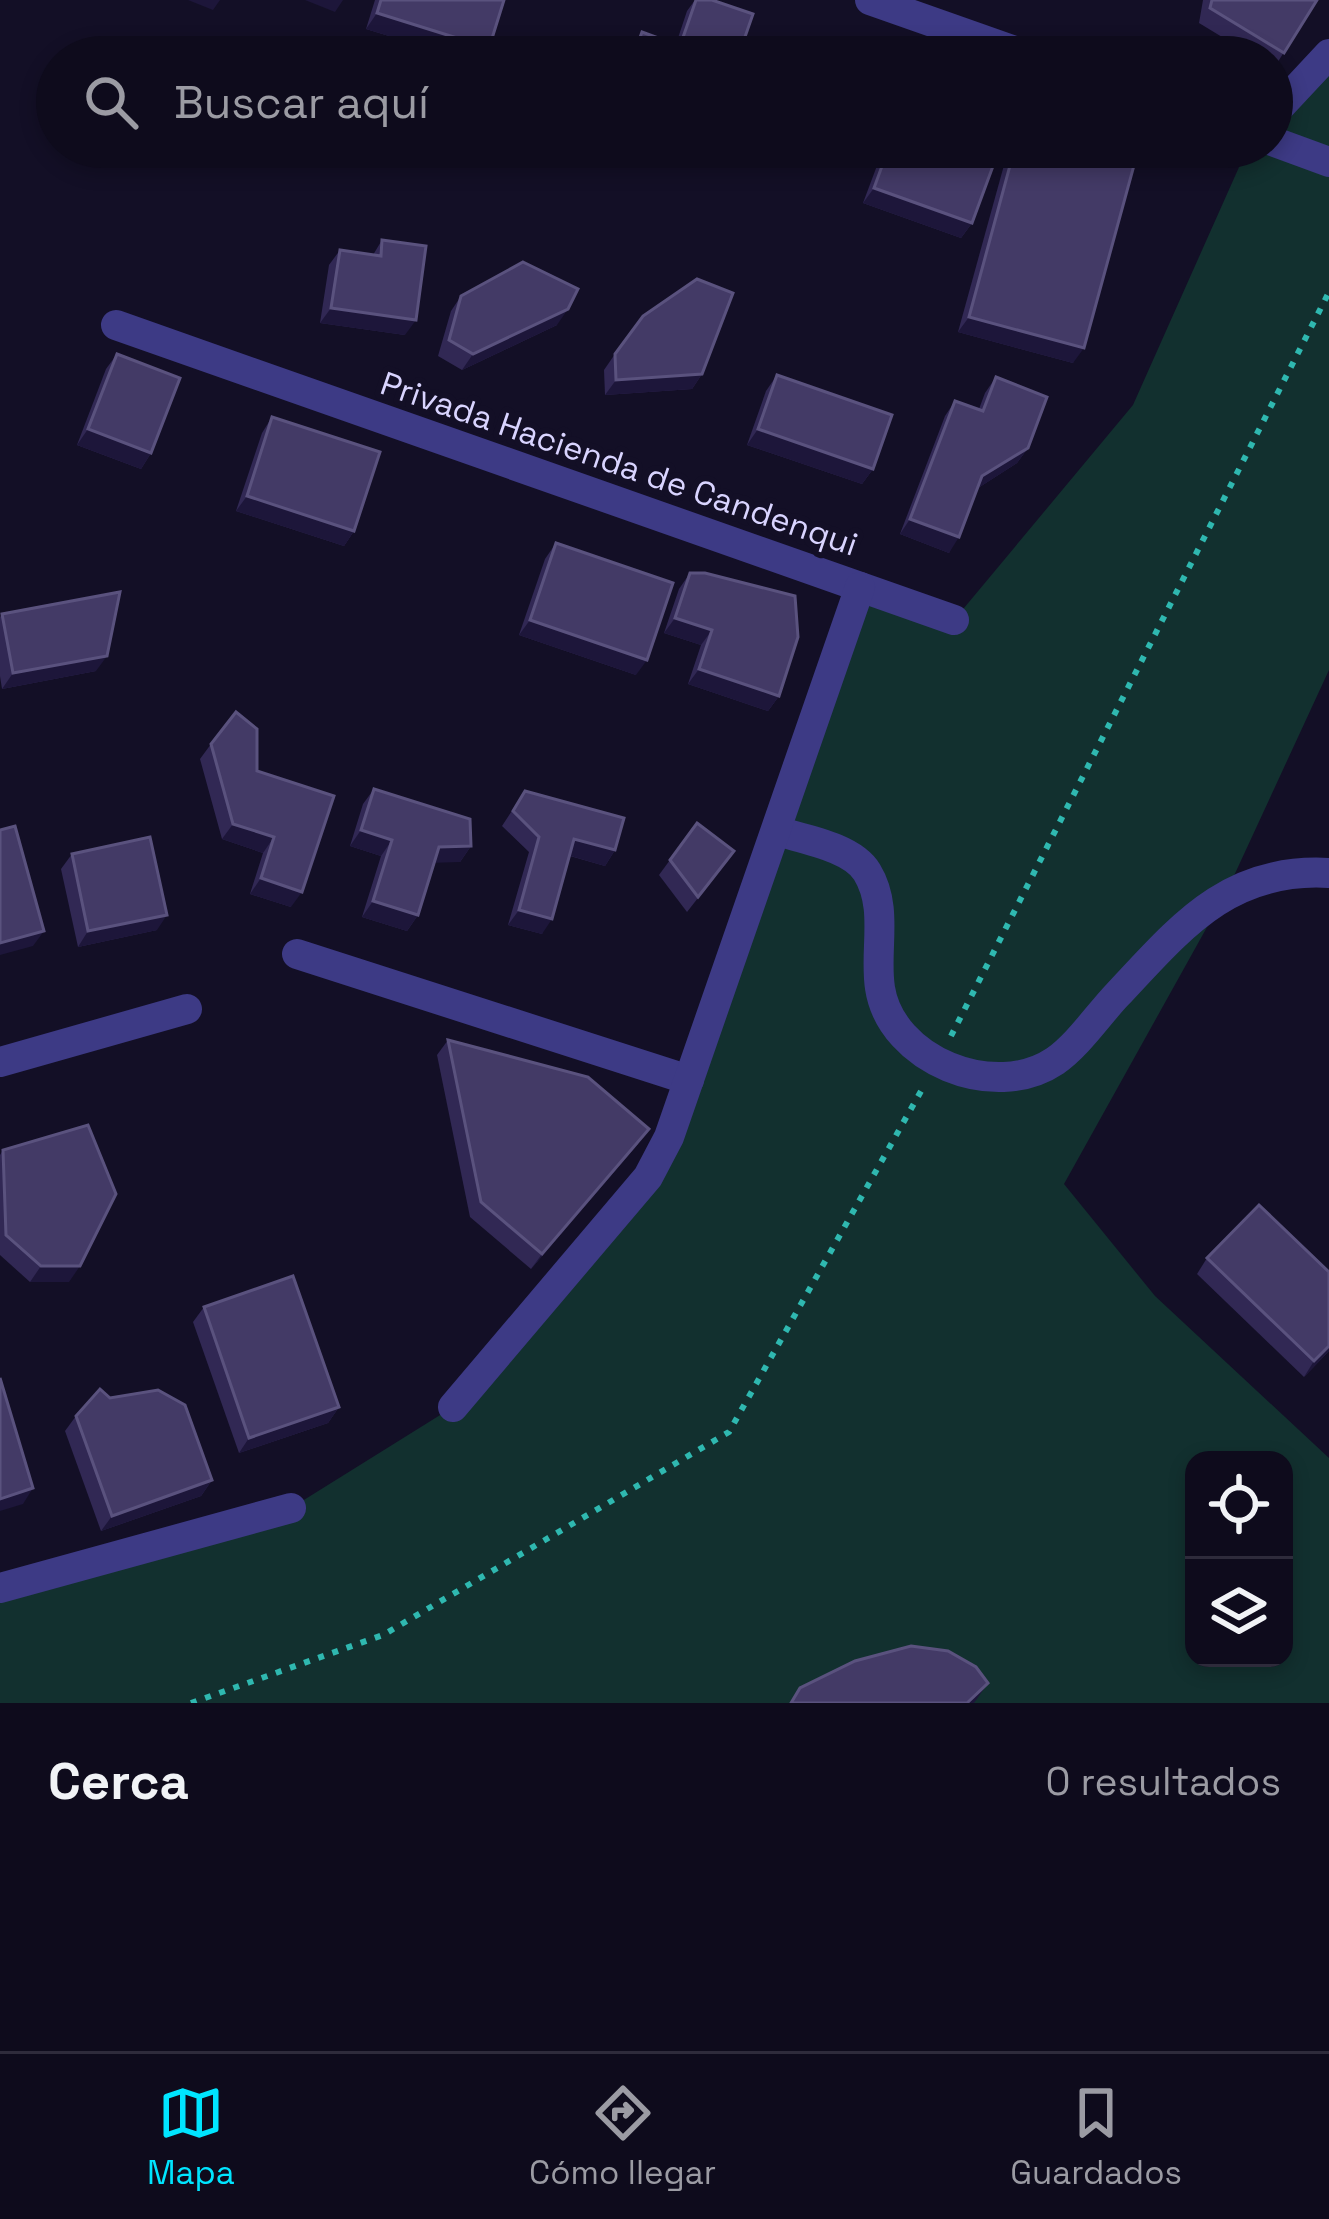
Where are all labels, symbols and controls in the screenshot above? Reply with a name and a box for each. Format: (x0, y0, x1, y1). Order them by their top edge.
search box (36, 36, 1293, 168)
icon: search (78, 69, 144, 135)
text: Buscar aquí (174, 74, 429, 131)
street label: Privada Hacienda de Candenqui (375, 363, 863, 565)
map controls (1185, 1451, 1293, 1667)
button: locate (1185, 1451, 1293, 1559)
button: layers (1185, 1559, 1293, 1667)
text: Cerca (48, 1749, 189, 1814)
text: 0 resultados (1045, 1757, 1281, 1806)
tab: Mapa (147, 2080, 235, 2194)
tab: Cómo llegar (529, 2080, 716, 2194)
tab: Guardados (1010, 2080, 1182, 2194)

